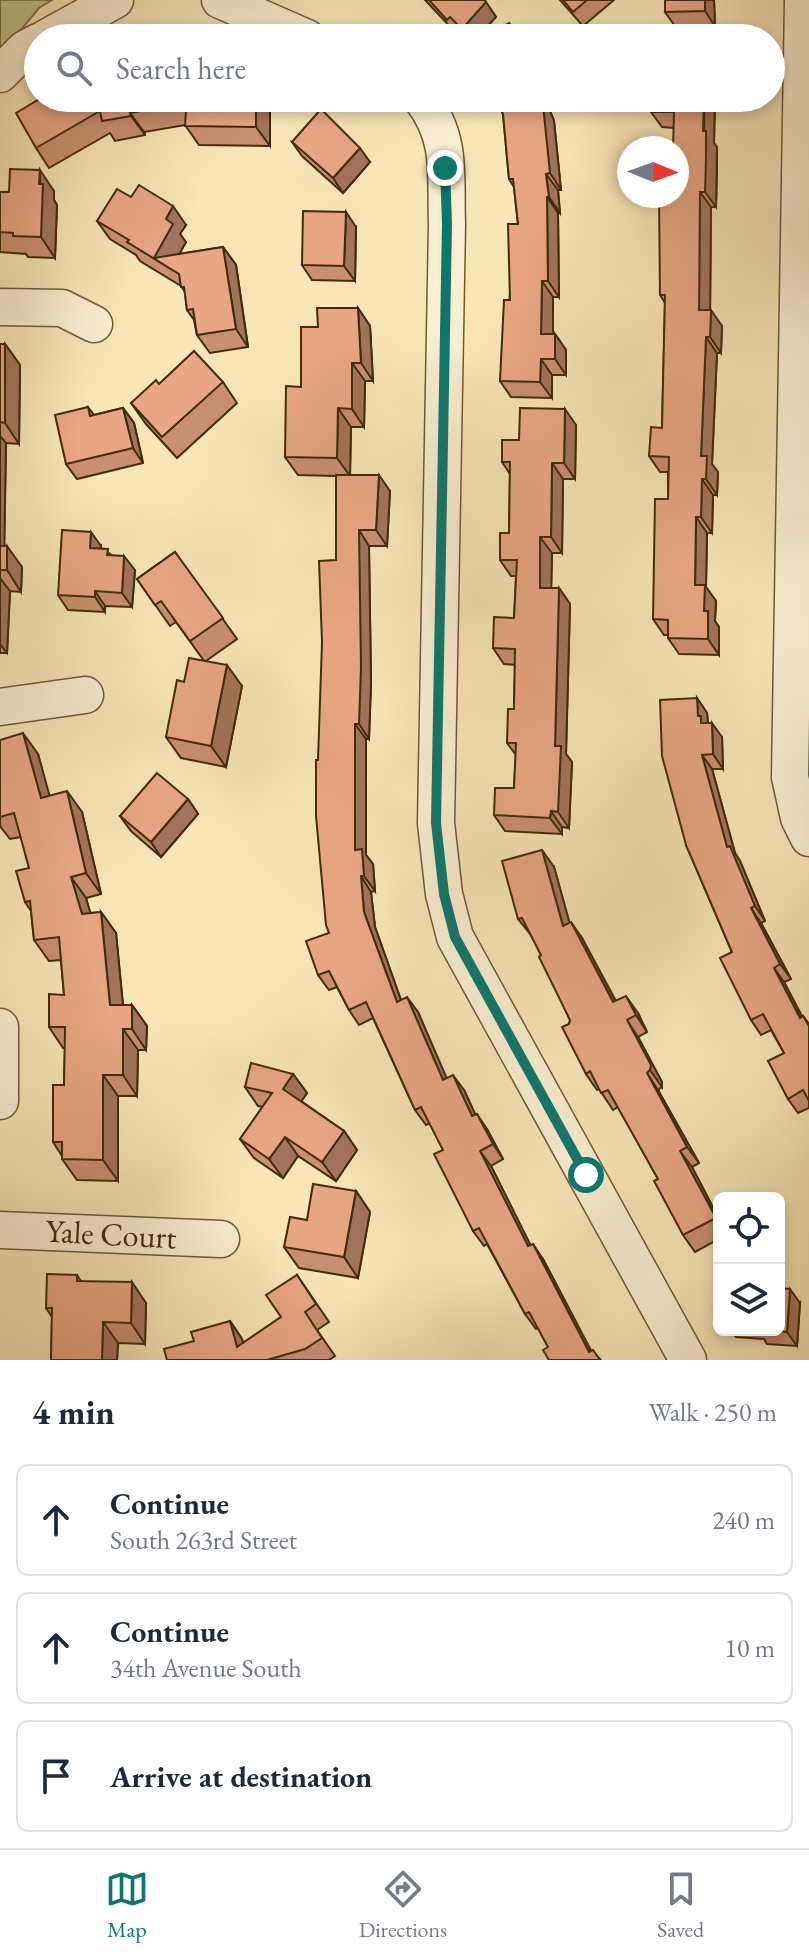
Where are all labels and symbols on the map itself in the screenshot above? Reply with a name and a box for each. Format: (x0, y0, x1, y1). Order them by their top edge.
north arrow (617, 136, 689, 208)
route end (427, 150, 463, 186)
route start (568, 1157, 604, 1193)
street label: Yale Court (45, 1210, 177, 1258)

